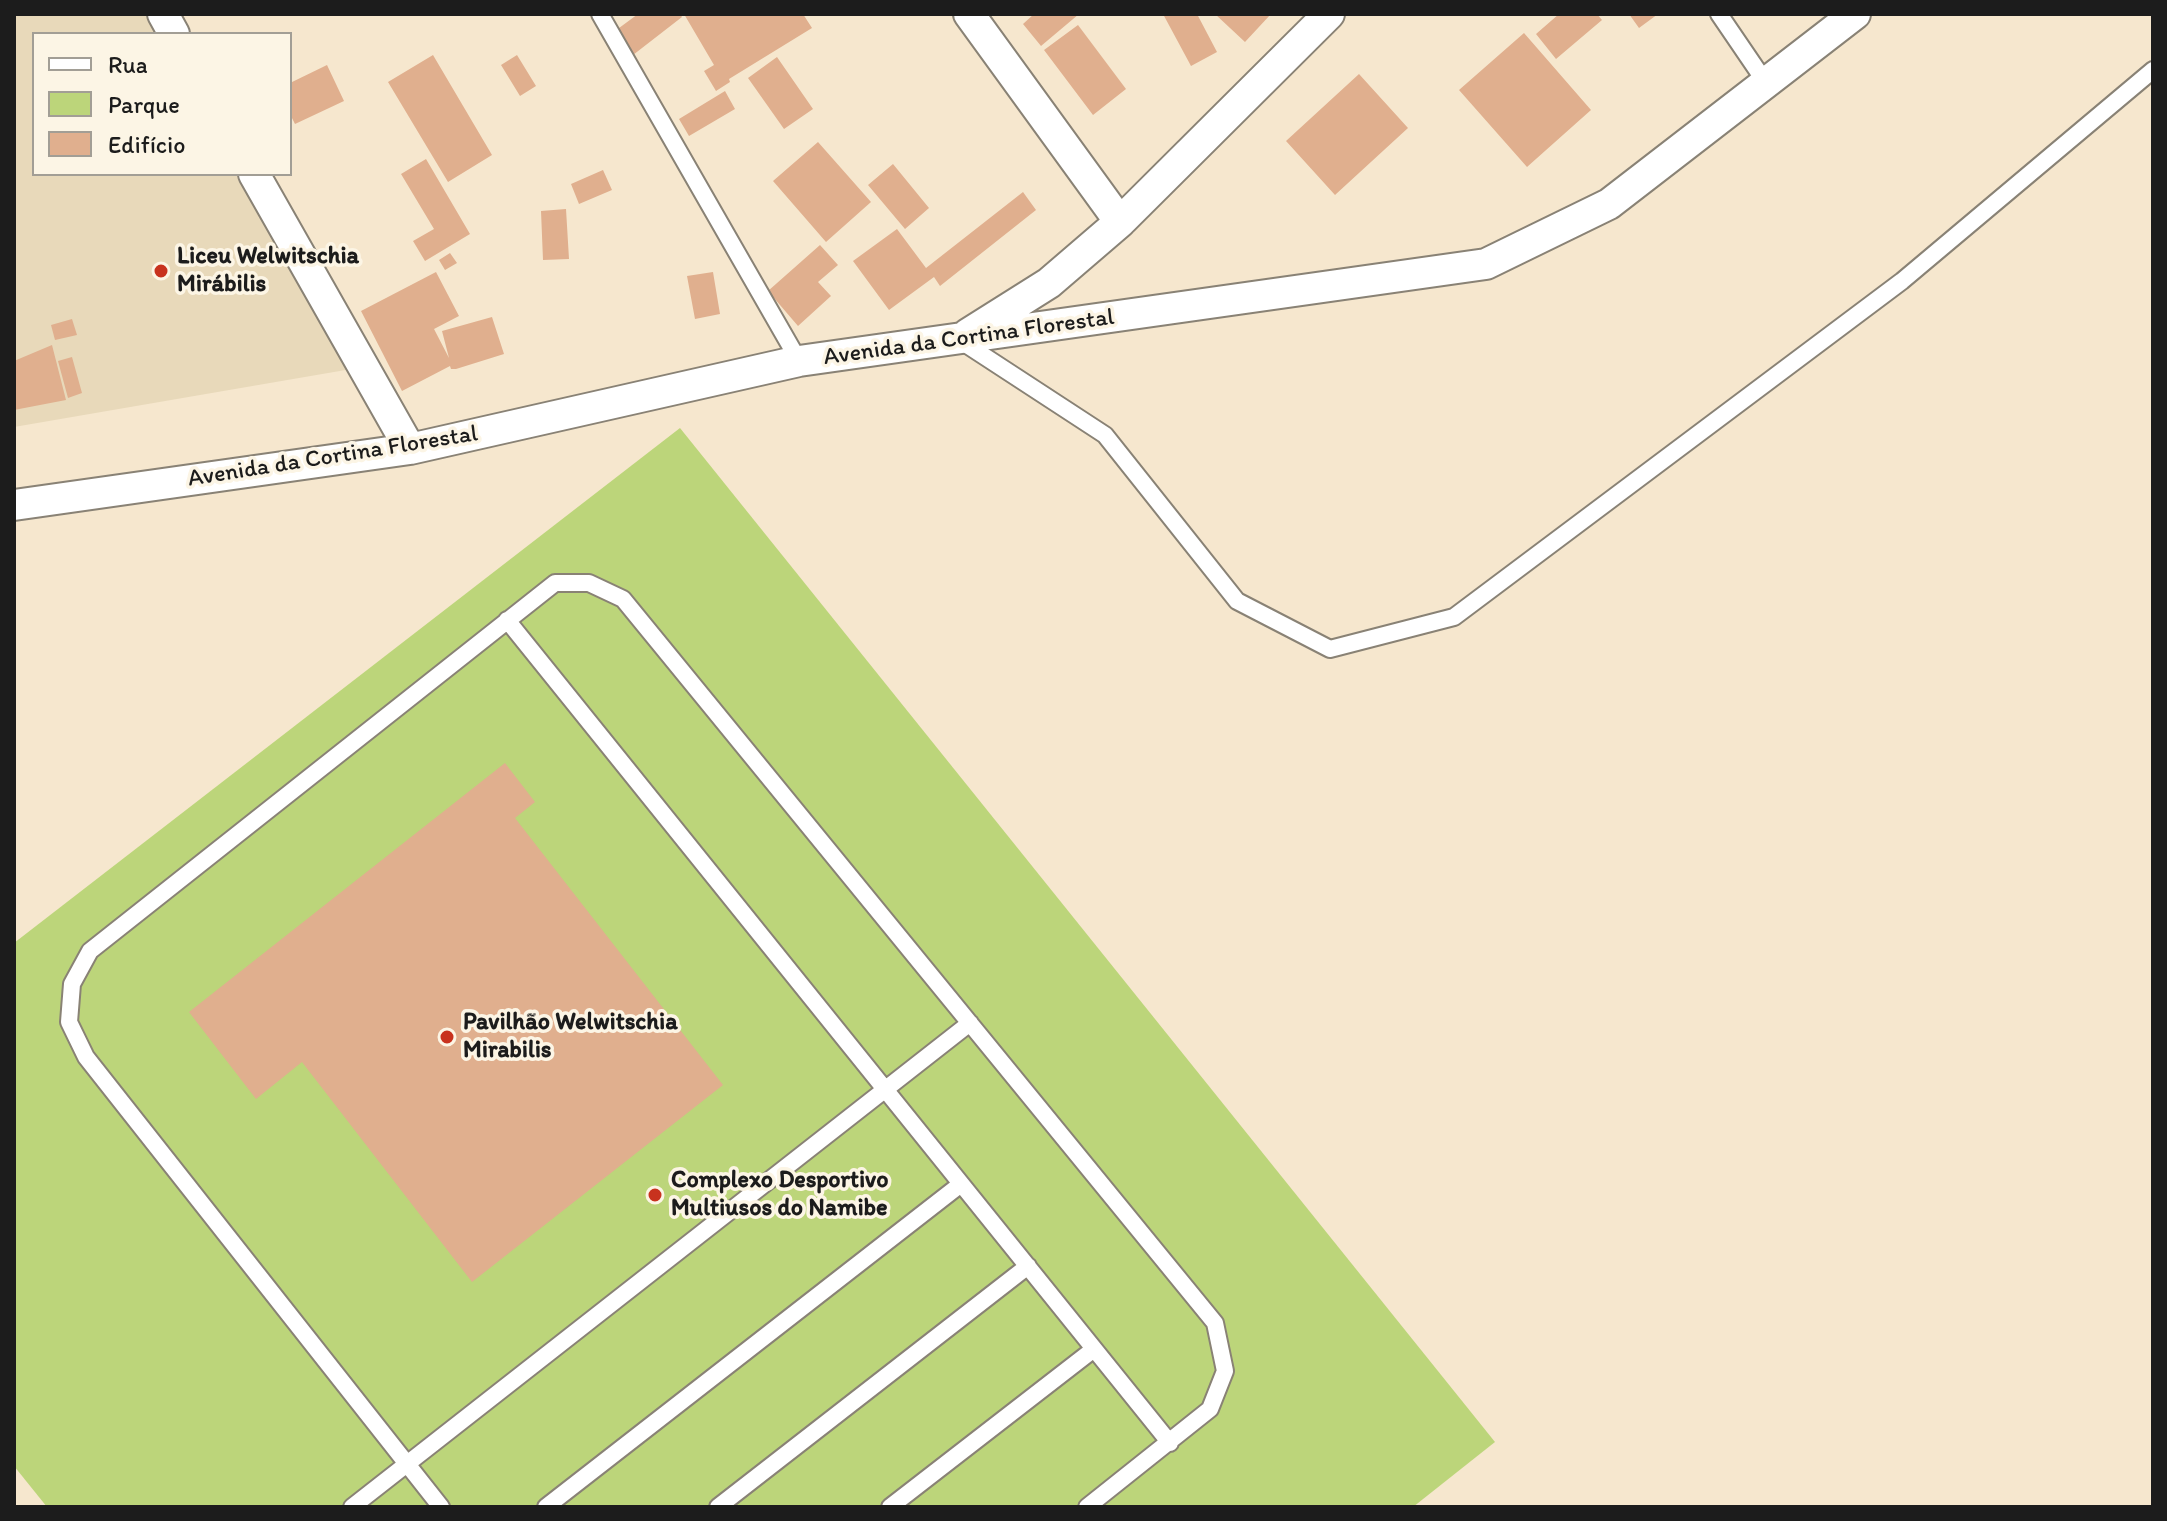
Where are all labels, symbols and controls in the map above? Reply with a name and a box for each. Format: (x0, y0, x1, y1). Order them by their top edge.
legend (32, 32, 292, 176)
text: Rua (108, 50, 148, 79)
text: Parque (108, 90, 180, 119)
text: Edifício (108, 130, 185, 159)
place label: Liceu Welwitschia Mirábilis (177, 243, 359, 299)
marker: Liceu Welwitschia Mirábilis (152, 262, 170, 280)
street label: Avenida da Cortina Florestal (822, 303, 1116, 373)
street label: Avenida da Cortina Florestal (186, 420, 480, 494)
place label: Pavilhão Welwitschia Mirabilis (463, 1009, 678, 1065)
marker: Pavilhão Welwitschia Mirabilis (438, 1028, 456, 1046)
place label: Complexo Desportivo Multiusos do Namibe (671, 1167, 888, 1223)
marker: Complexo Desportivo Multiusos do Namibe (646, 1186, 664, 1204)

